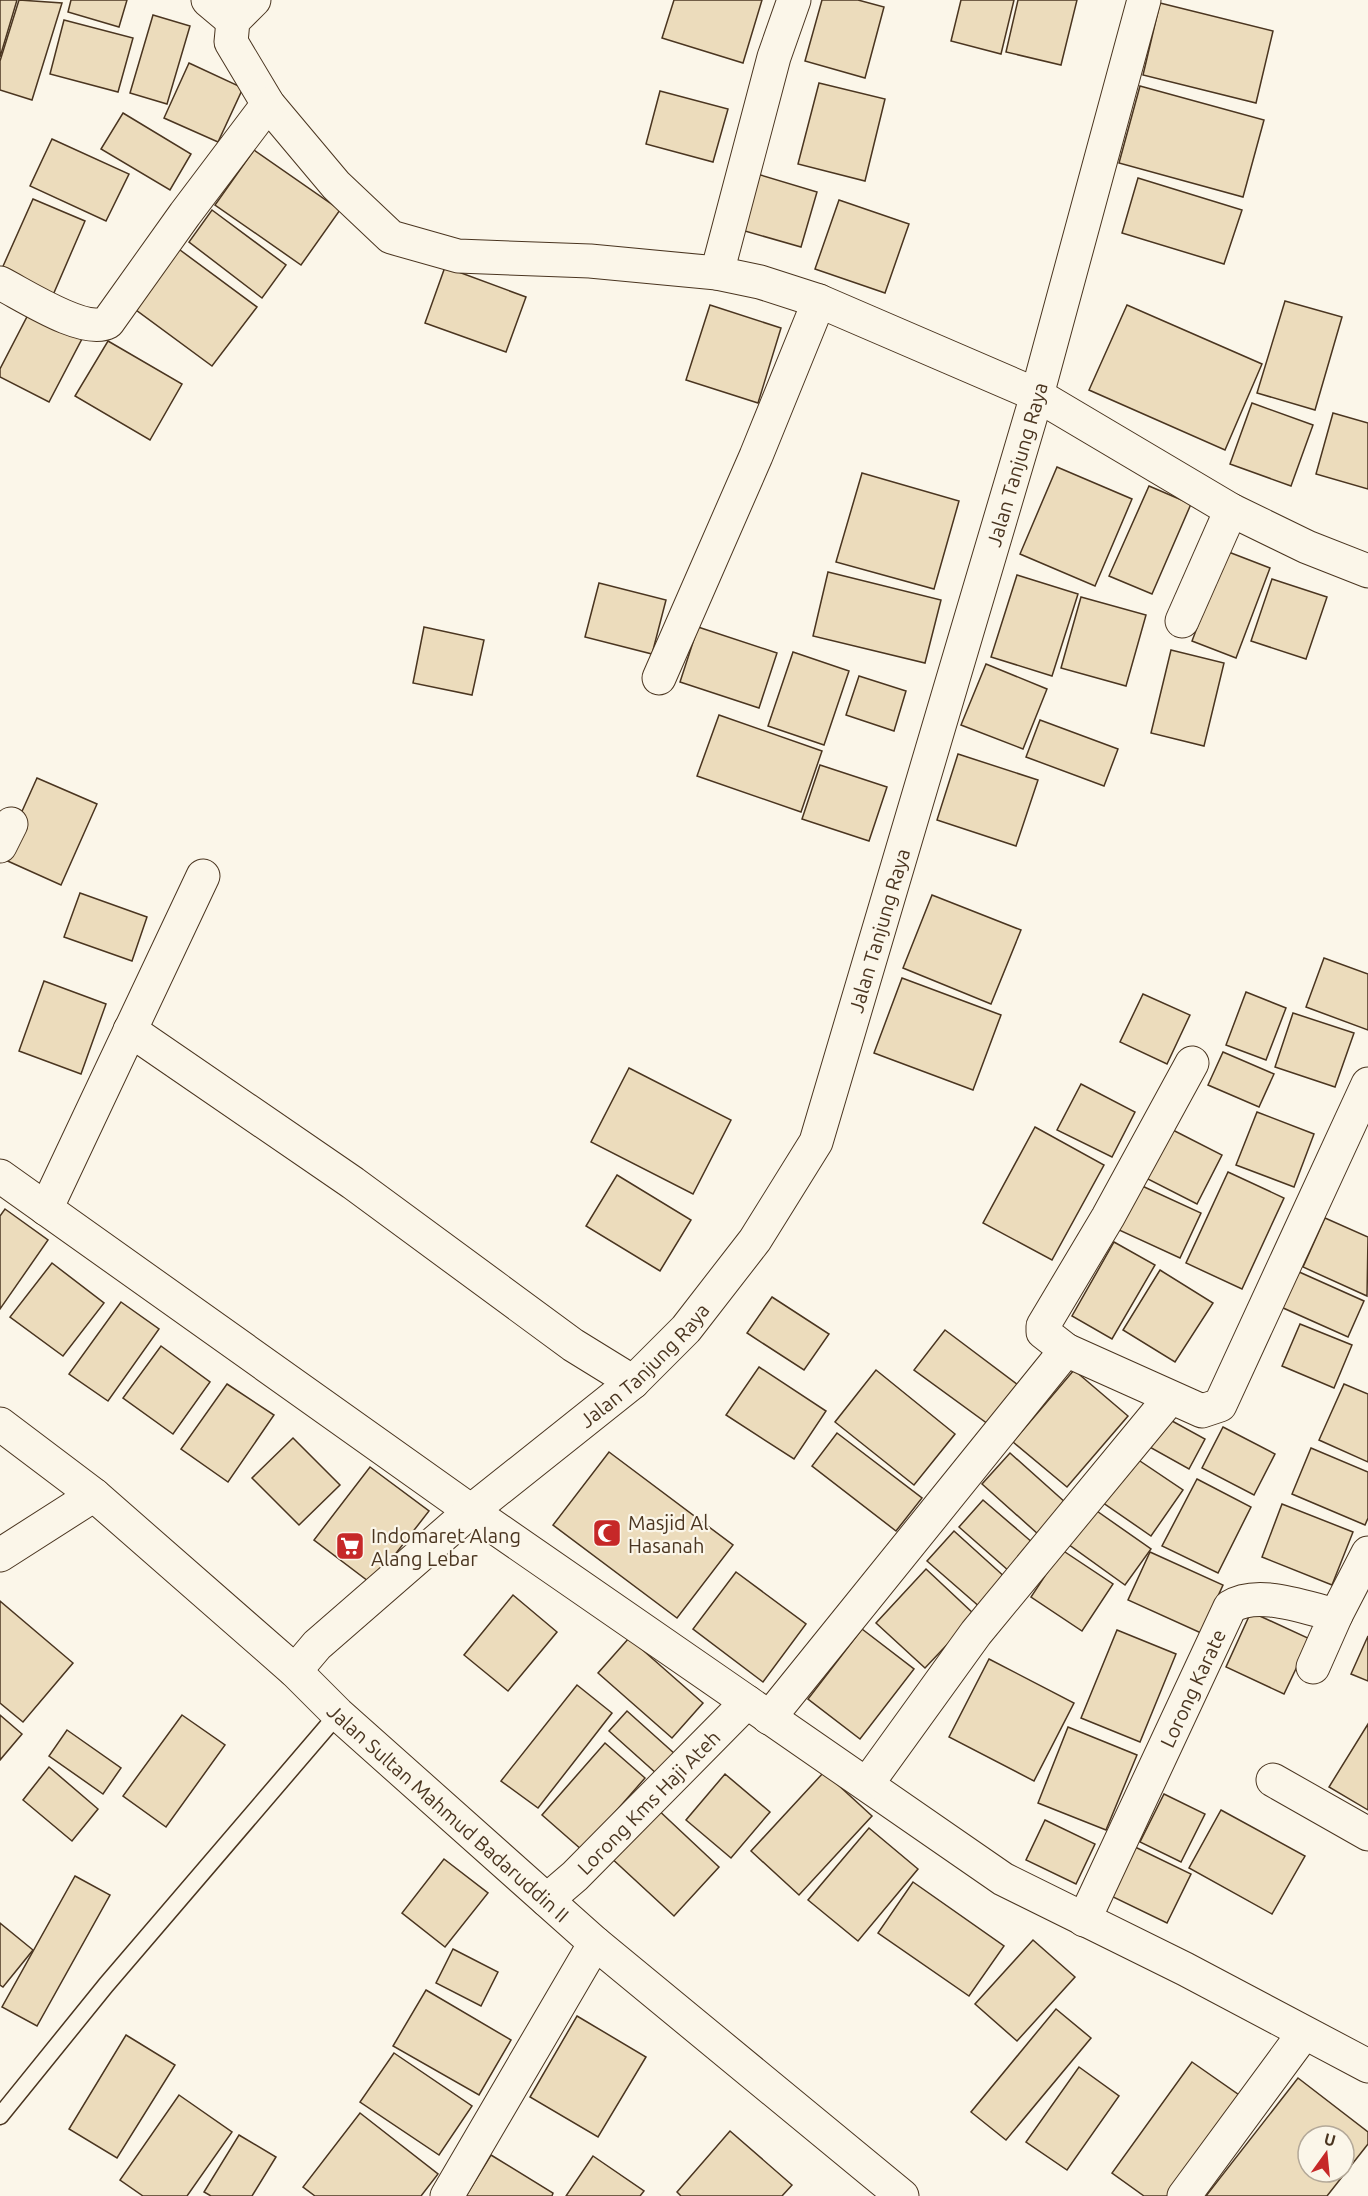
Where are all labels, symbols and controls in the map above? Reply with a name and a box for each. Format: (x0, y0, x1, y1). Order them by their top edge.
street label: Jalan Tanjung Raya (981, 380, 1051, 549)
street label: Jalan Tanjung Raya (843, 846, 914, 1015)
street label: Jalan Tanjung Raya (575, 1298, 713, 1432)
place label: Masjid Al Hasanah (628, 1511, 709, 1557)
mosque icon: Masjid Al Hasanah (591, 1517, 623, 1549)
place label: Indomaret Alang Alang Lebar (371, 1524, 521, 1570)
supermarket icon: Indomaret Alang Alang Lebar (334, 1530, 366, 1562)
street label: Lorong Karate (1155, 1625, 1230, 1751)
street label: Jalan Sultan Mahmud Badaruddin II (323, 1699, 574, 1926)
street label: Lorong Kms Haji Ateh (572, 1725, 724, 1879)
north arrow (1296, 2124, 1356, 2184)
text: U (1322, 2129, 1338, 2150)

